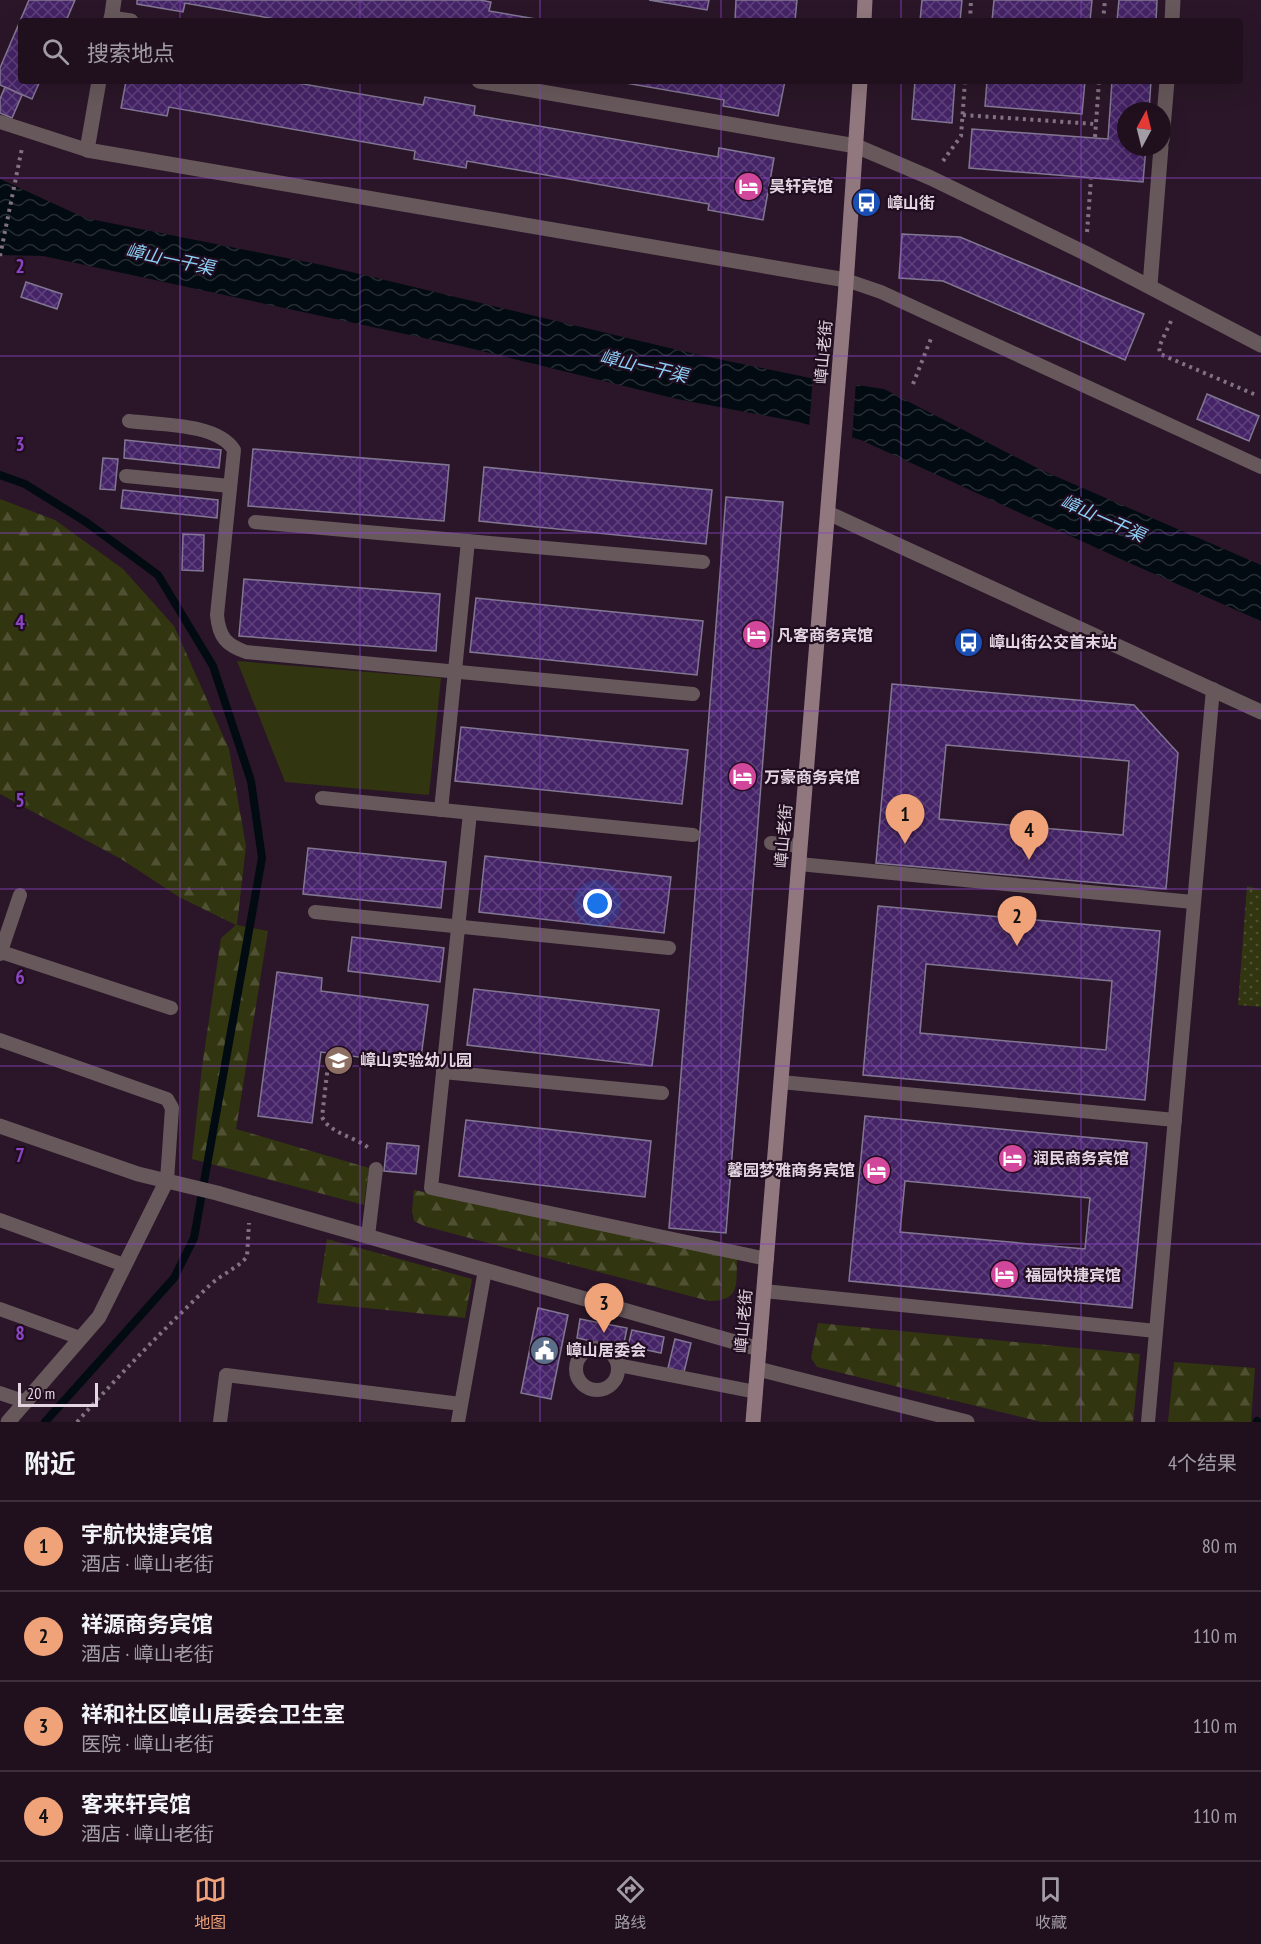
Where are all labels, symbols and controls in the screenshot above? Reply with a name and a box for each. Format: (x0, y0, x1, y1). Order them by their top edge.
search box (18, 18, 1243, 84)
icon: search (39, 35, 72, 68)
text: 搜索地点 (87, 39, 175, 67)
north arrow (1117, 102, 1171, 156)
hotel icon: 昊轩宾馆 (732, 170, 764, 202)
place label: 昊轩宾馆 (769, 176, 833, 196)
bus stop icon: 嶂山街 (850, 187, 882, 219)
place label: 嶂山街 (887, 193, 935, 213)
water label: 嶂山一干渠 (124, 238, 219, 280)
text: 2 (15, 253, 25, 279)
street label: 嶂山老街 (810, 319, 836, 385)
water label: 嶂山一干渠 (598, 345, 693, 388)
text: 3 (15, 431, 25, 457)
water label: 嶂山一干渠 (1057, 489, 1152, 548)
text: 4 (15, 609, 25, 635)
hotel icon: 凡客商务宾馆 (740, 619, 772, 651)
place label: 凡客商务宾馆 (777, 625, 873, 645)
bus stop icon: 嶂山街公交首末站 (952, 626, 984, 658)
place label: 嶂山街公交首末站 (989, 632, 1117, 652)
hotel icon: 万豪商务宾馆 (727, 761, 759, 793)
place label: 万豪商务宾馆 (764, 767, 860, 787)
text: 5 (15, 787, 25, 813)
pin: 1 (886, 794, 924, 844)
street label: 嶂山老街 (770, 803, 796, 869)
pin: 4 (1010, 810, 1048, 860)
your location (583, 889, 612, 918)
pin: 2 (998, 896, 1036, 946)
text: 6 (15, 964, 25, 990)
school or university icon: 嶂山实验幼儿园 (323, 1044, 355, 1076)
place label: 嶂山实验幼儿园 (360, 1050, 472, 1070)
text: 7 (15, 1142, 25, 1168)
hotel icon: 润民商务宾馆 (996, 1142, 1028, 1174)
place label: 润民商务宾馆 (1033, 1148, 1129, 1168)
hotel icon: 馨园梦雅商务宾馆 (860, 1154, 892, 1186)
place label: 馨园梦雅商务宾馆 (727, 1160, 855, 1180)
hotel icon: 福园快捷宾馆 (988, 1259, 1020, 1291)
place label: 福园快捷宾馆 (1025, 1265, 1121, 1285)
pin: 3 (584, 1284, 624, 1333)
street label: 嶂山老街 (730, 1288, 756, 1354)
text: 8 (15, 1320, 25, 1346)
public building icon: 嶂山居委会 (529, 1334, 561, 1366)
place label: 嶂山居委会 (566, 1340, 646, 1360)
scale bar (18, 1380, 98, 1408)
text: 20 m (27, 1383, 55, 1403)
text: 附近 (24, 1447, 76, 1480)
text: 4个结果 (1168, 1450, 1237, 1476)
text: 宇航快捷宾馆 (81, 1520, 213, 1548)
text: 1 (39, 1533, 48, 1559)
text: 80 m (1202, 1533, 1237, 1559)
text: 酒店 · 嶂山老街 (81, 1551, 214, 1577)
text: 祥源商务宾馆 (81, 1610, 213, 1638)
text: 2 (39, 1623, 48, 1649)
text: 110 m (1193, 1623, 1237, 1649)
text: 酒店 · 嶂山老街 (81, 1641, 214, 1667)
text: 祥和社区嶂山居委会卫生室 (81, 1700, 345, 1728)
text: 3 (39, 1713, 48, 1739)
text: 110 m (1193, 1713, 1237, 1739)
text: 医院 · 嶂山老街 (81, 1731, 214, 1757)
text: 客来轩宾馆 (81, 1790, 191, 1818)
text: 4 (39, 1803, 48, 1829)
text: 110 m (1193, 1803, 1237, 1829)
text: 酒店 · 嶂山老街 (81, 1821, 214, 1847)
tab: 地图 (194, 1873, 227, 1933)
tab: 路线 (614, 1873, 647, 1933)
tab: 收藏 (1034, 1873, 1067, 1933)

